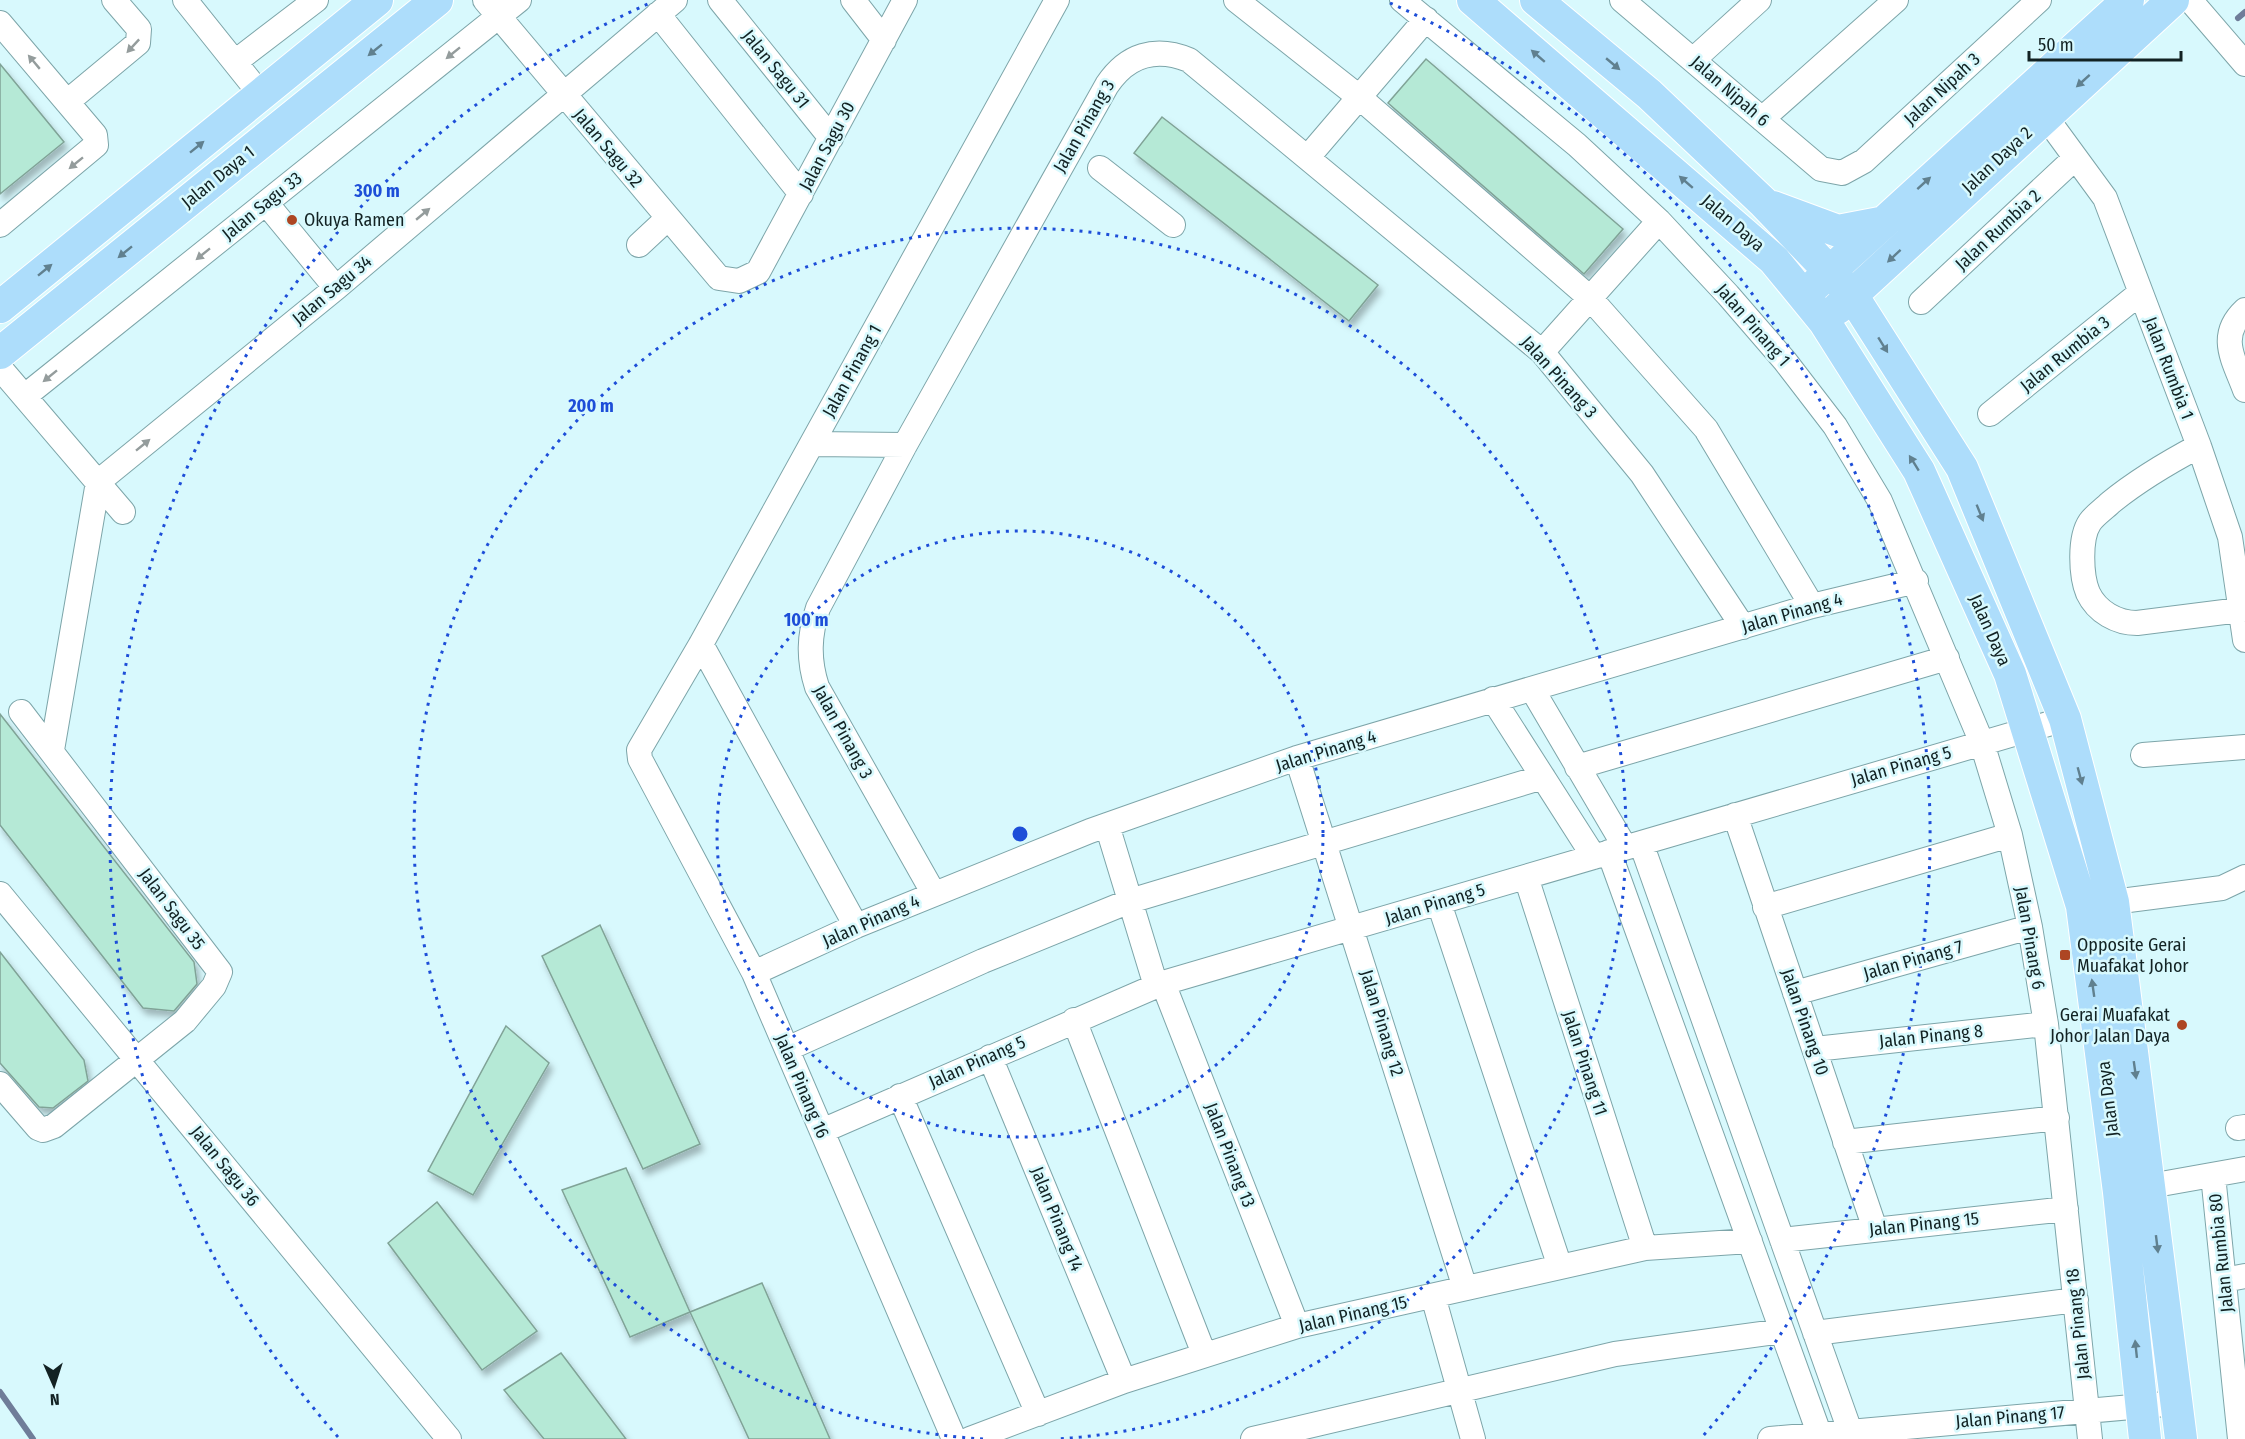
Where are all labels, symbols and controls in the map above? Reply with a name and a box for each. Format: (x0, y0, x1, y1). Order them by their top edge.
scale bar (2029, 24, 2180, 62)
street label: Jalan Sagu 31 (738, 25, 814, 113)
text: 50 m (2038, 34, 2074, 56)
one-way arrow (126, 38, 140, 53)
one-way arrow (368, 43, 383, 56)
one-way arrow (446, 46, 461, 59)
street label: Jalan Nipah 3 (1899, 48, 1985, 130)
one-way arrow (1530, 49, 1546, 62)
street label: Jalan Nipah 6 (1686, 51, 1774, 131)
one-way arrow (27, 54, 40, 70)
one-way arrow (1605, 58, 1621, 71)
one-way arrow (2075, 74, 2090, 88)
street label: Jalan Pinang 3 (1049, 76, 1119, 176)
street label: Jalan Sagu 30 (794, 98, 860, 194)
street label: Jalan Sagu 32 (569, 104, 647, 192)
street label: Jalan Daya 2 (1957, 122, 2037, 198)
street label: Jalan Daya 1 (177, 141, 259, 213)
one-way arrow (189, 141, 204, 154)
one-way arrow (69, 156, 84, 169)
street label: Jalan Sagu 33 (218, 167, 306, 245)
one-way arrow (1678, 176, 1694, 189)
one-way arrow (1916, 177, 1931, 190)
text: 300 m (353, 180, 400, 202)
street label: Jalan Rumbia 2 (1951, 185, 2045, 275)
street label: Jalan Daya (1697, 190, 1769, 256)
one-way arrow (415, 208, 430, 221)
place label: Okuya Ramen (304, 209, 404, 231)
marker: Okuya Ramen (285, 213, 299, 227)
one-way arrow (117, 245, 133, 258)
one-way arrow (195, 247, 210, 259)
one-way arrow (1887, 249, 1902, 263)
street label: Jalan Sagu 34 (288, 250, 376, 330)
one-way arrow (38, 264, 53, 277)
street label: Jalan Pinang 1 (1711, 279, 1795, 371)
street label: Jalan Rumbia 3 (2016, 311, 2114, 397)
street label: Jalan Rumbia 1 (2139, 314, 2199, 422)
street label: Jalan Pinang 1 (818, 321, 886, 421)
street label: Jalan Pinang 3 (1516, 331, 1602, 423)
one-way arrow (1878, 337, 1889, 353)
one-way arrow (43, 369, 58, 381)
text: 200 m (567, 395, 614, 417)
one-way arrow (135, 438, 151, 451)
one-way arrow (1909, 455, 1920, 471)
one-way arrow (1975, 505, 1985, 523)
street label: Jalan Pinang 4 (1739, 588, 1845, 638)
street label: Jalan Daya (1964, 591, 2016, 669)
text: 100 m (784, 609, 828, 631)
street label: Jalan Pinang 3 (808, 681, 878, 783)
street label: Jalan Pinang 4 (1273, 725, 1379, 777)
street label: Jalan Pinang 5 (1848, 741, 1954, 791)
one-way arrow (2075, 767, 2085, 785)
centre of rings (1010, 824, 1030, 844)
street label: Jalan Sagu 35 (134, 864, 210, 954)
street label: Jalan Pinang 5 (1382, 878, 1488, 930)
street label: Jalan Pinang 6 (2010, 885, 2050, 991)
street label: Jalan Pinang 4 (819, 890, 923, 952)
place label: Opposite Gerai Muafakat Johor (2077, 934, 2189, 977)
street label: Jalan Pinang 7 (1861, 935, 1965, 985)
marker: Opposite Gerai Muafakat Johor (2058, 948, 2072, 962)
street label: Jalan Pinang 10 (1776, 966, 1834, 1078)
street label: Jalan Pinang 12 (1355, 967, 1409, 1079)
one-way arrow (2089, 978, 2098, 997)
place label: Gerai Muafakat Johor Jalan Daya (2050, 1004, 2170, 1047)
street label: Jalan Pinang 11 (1558, 1008, 1612, 1118)
marker: Gerai Muafakat Johor Jalan Daya (2175, 1018, 2189, 1032)
street label: Jalan Pinang 8 (1878, 1020, 1984, 1052)
street label: Jalan Pinang 16 (770, 1031, 834, 1142)
street label: Jalan Pinang 5 (925, 1031, 1029, 1093)
street label: Jalan Daya (2092, 1060, 2124, 1138)
one-way arrow (2130, 1061, 2139, 1080)
street label: Jalan Pinang 13 (1200, 1100, 1260, 1210)
street label: Jalan Sagu 36 (186, 1121, 264, 1211)
street label: Jalan Pinang 14 (1026, 1163, 1088, 1275)
street label: Jalan Rumbia 80 (2204, 1192, 2238, 1314)
street label: Jalan Pinang 15 (1868, 1207, 1980, 1241)
one-way arrow (2153, 1235, 2162, 1254)
street label: Jalan Pinang 18 (2061, 1268, 2095, 1380)
street label: Jalan Pinang 15 (1297, 1291, 1409, 1337)
one-way arrow (2131, 1339, 2141, 1358)
north arrow (24, 1355, 84, 1415)
text: N (49, 1390, 60, 1409)
street label: Jalan Pinang 17 (1954, 1401, 2066, 1433)

